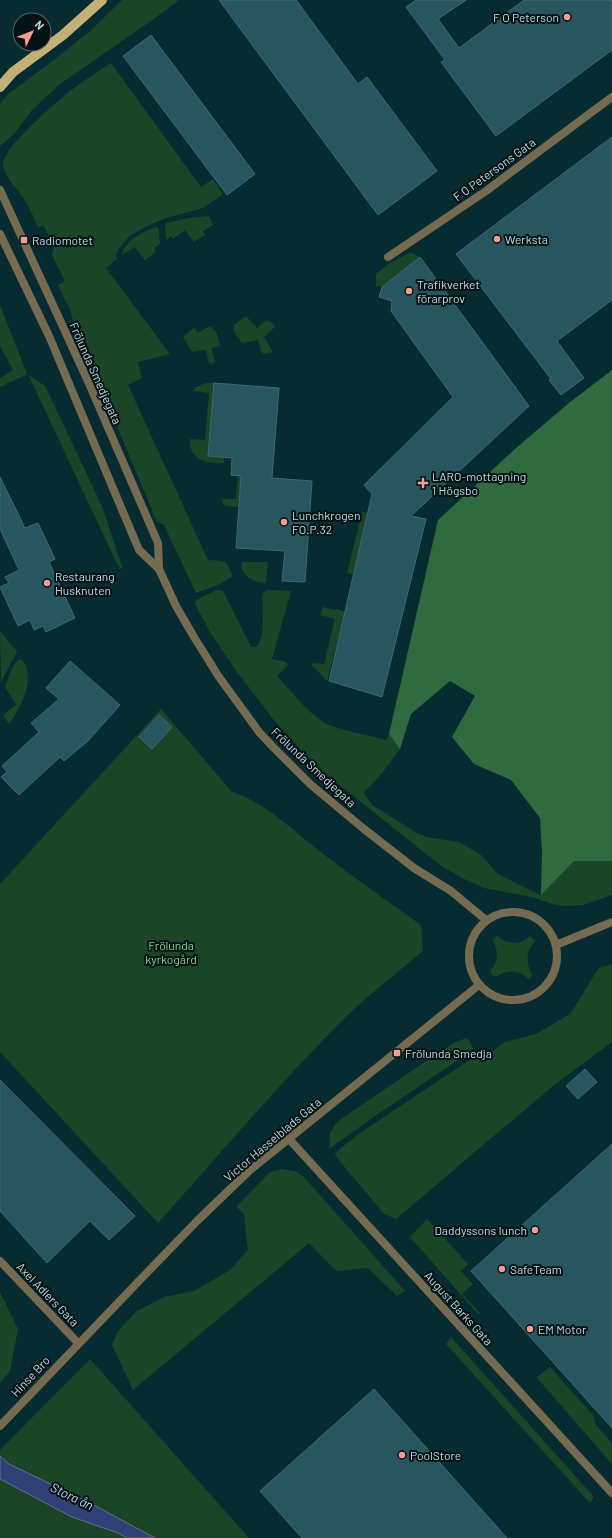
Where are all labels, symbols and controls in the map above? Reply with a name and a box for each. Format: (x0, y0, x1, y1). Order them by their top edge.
place label: F O Peterson (493, 10, 559, 24)
north arrow (12, 12, 52, 52)
marker: F O Peterson (562, 12, 572, 22)
text: N (32, 18, 47, 32)
street label: F O Petersons Gata (450, 135, 538, 203)
place label: Werksta (505, 232, 548, 246)
place label: Radiomotet (32, 233, 93, 247)
marker: Werksta (492, 234, 502, 244)
marker: Radiomotet (19, 235, 29, 245)
place label: Trafikverket förarprov (417, 277, 480, 305)
marker: Trafikverket förarprov (404, 286, 414, 296)
street label: Frölunda Smedjegata (67, 320, 125, 426)
place label: LARO-mottagning 1 Högsbo (432, 469, 526, 497)
marker: LARO-mottagning 1 Högsbo (417, 477, 429, 489)
place label: Lunchkrogen FO.P.32 (292, 508, 360, 536)
marker: Lunchkrogen FO.P.32 (279, 517, 289, 527)
place label: Restaurang Husknuten (55, 569, 115, 597)
marker: Restaurang Husknuten (42, 578, 52, 588)
street label: Frölunda Smedjegata (269, 724, 359, 810)
park label: Frölunda kyrkogård (145, 938, 197, 966)
place label: Frölunda Smedja (405, 1046, 492, 1060)
marker: Frölunda Smedja (392, 1048, 402, 1058)
street label: Victor Hasselblads Gata (221, 1094, 323, 1184)
place label: Daddyssons lunch (434, 1223, 527, 1237)
marker: Daddyssons lunch (530, 1225, 540, 1235)
street label: Axel Adlers Gata (14, 1259, 82, 1329)
place label: SafeTeam (510, 1262, 562, 1276)
marker: SafeTeam (497, 1264, 507, 1274)
street label: August Barks Gata (422, 1268, 496, 1348)
place label: EM Motor (538, 1322, 587, 1336)
marker: EM Motor (525, 1324, 535, 1334)
street label: Hinse Bro (8, 1353, 52, 1399)
place label: PoolStore (410, 1448, 461, 1462)
marker: PoolStore (397, 1450, 407, 1460)
water label: Stora ån (48, 1479, 96, 1513)

